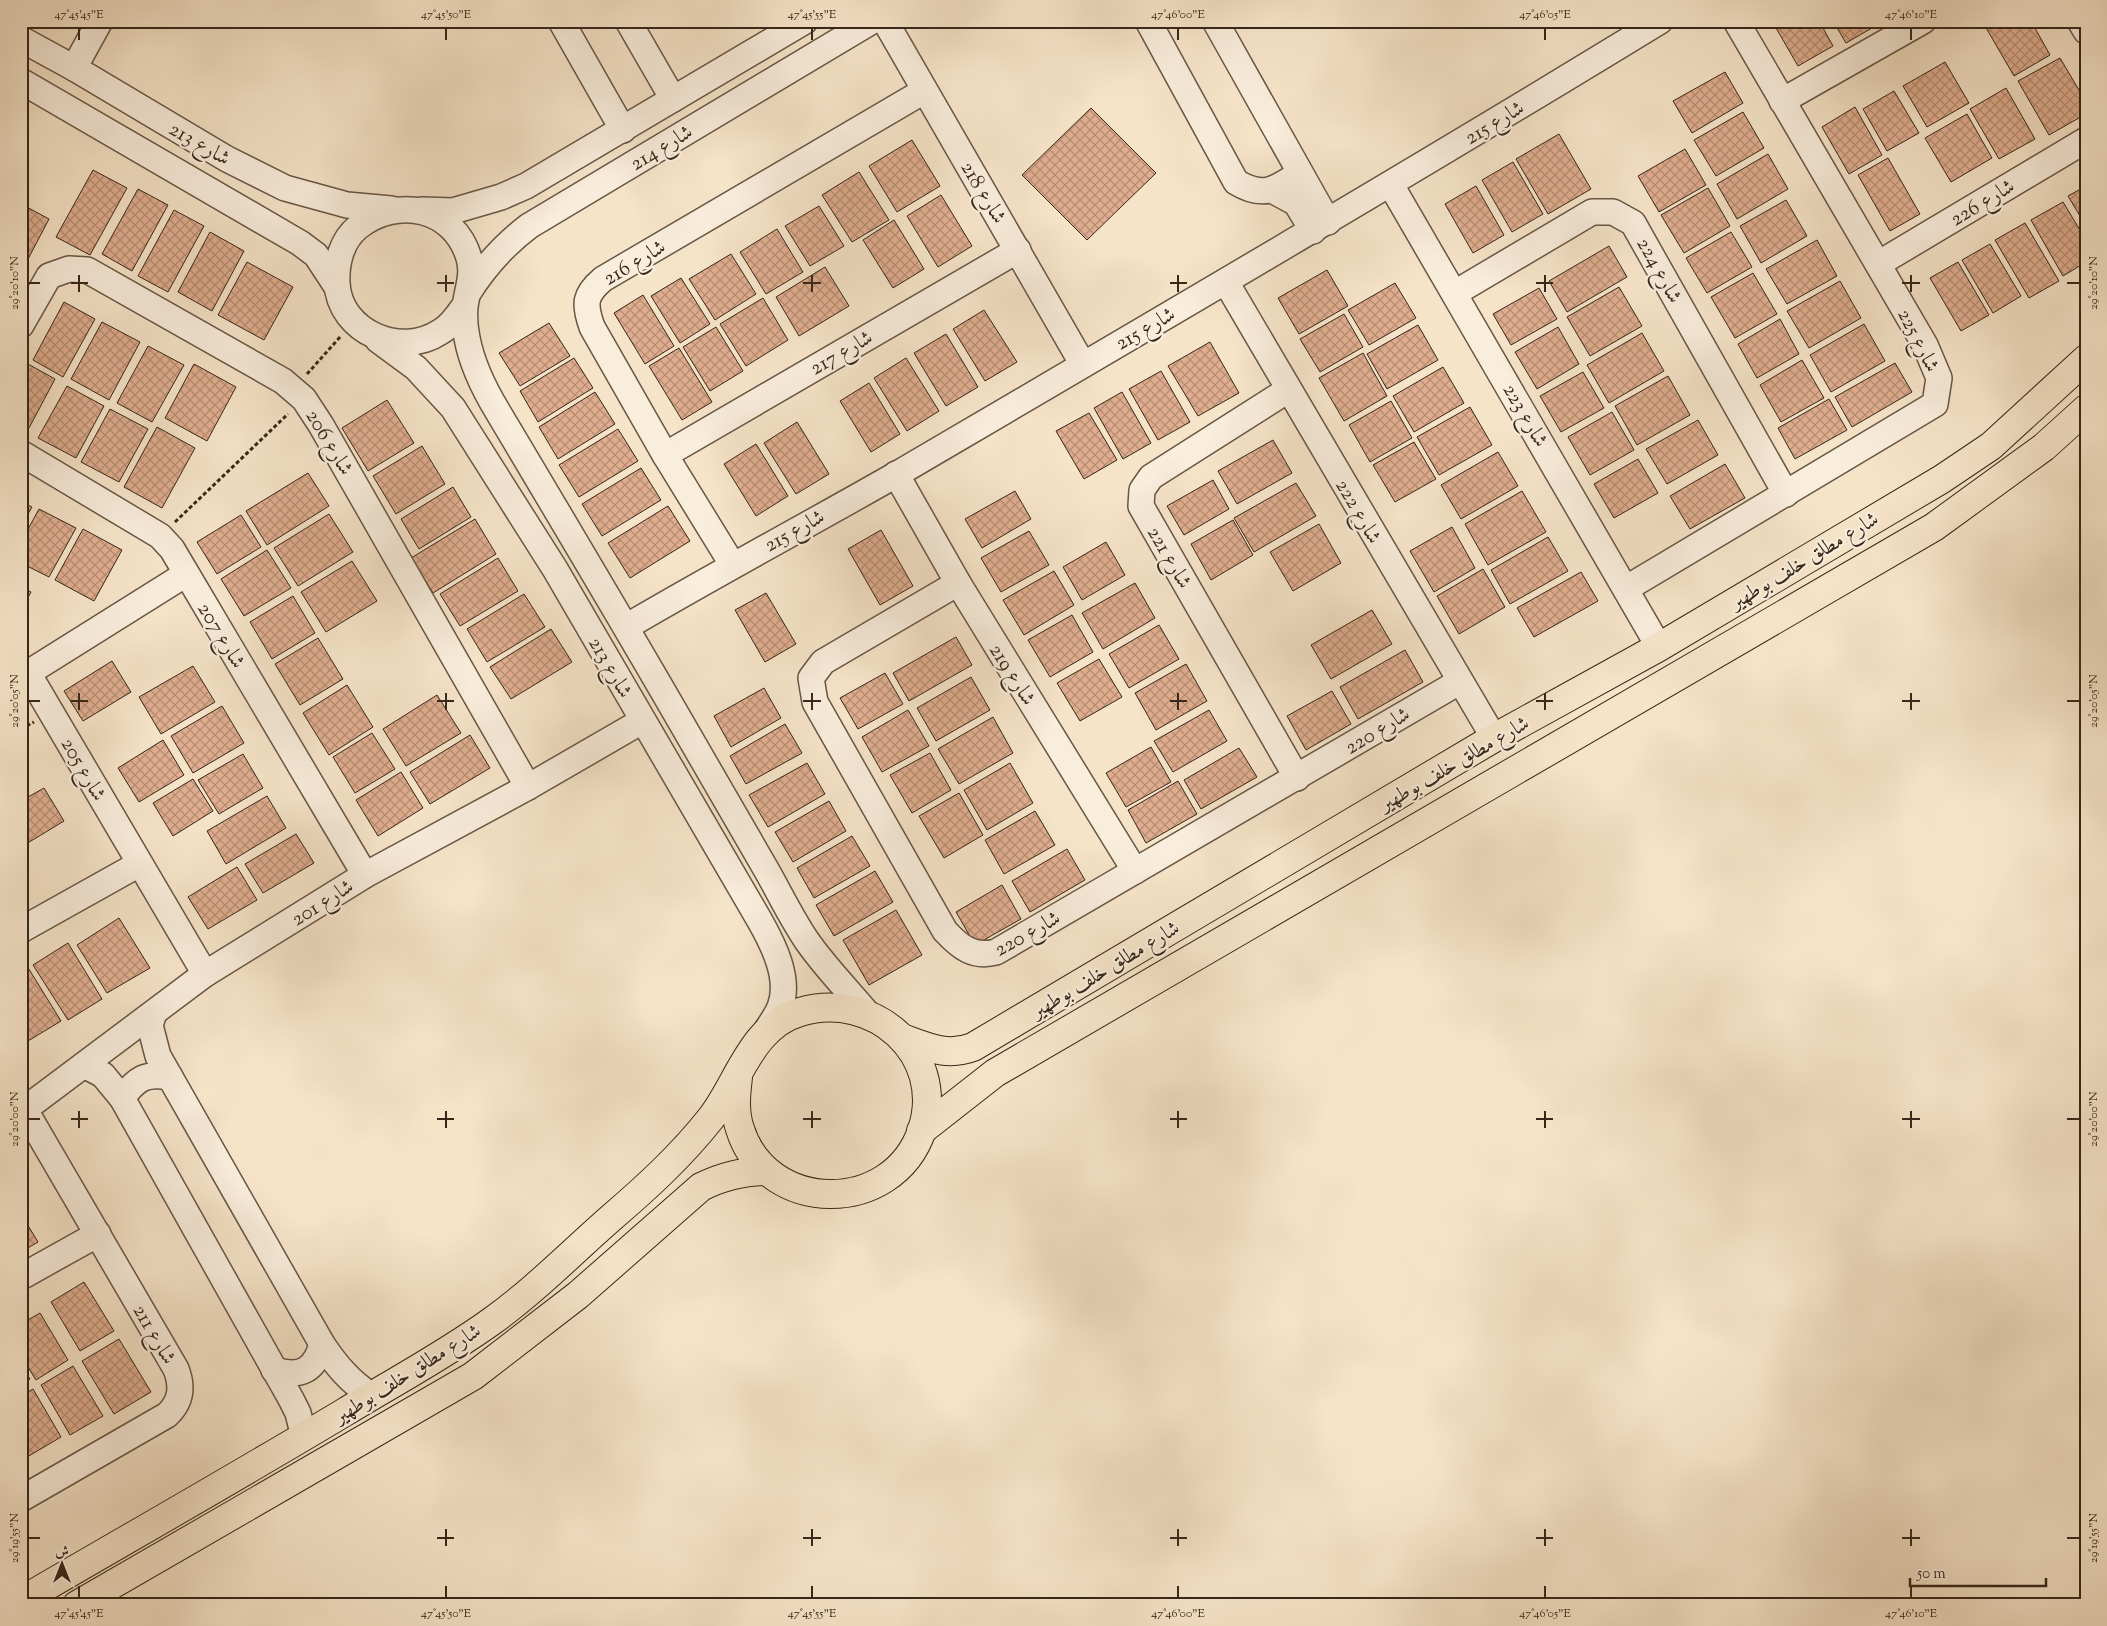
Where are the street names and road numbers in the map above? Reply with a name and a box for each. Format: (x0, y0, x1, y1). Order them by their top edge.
street label: شارع 215 (1459, 94, 1531, 154)
street label: شارع 213 (162, 115, 235, 175)
street label: شارع 214 (625, 118, 700, 180)
street label: شارع 218 (951, 156, 1013, 231)
street label: شارع 226 (1945, 173, 2022, 236)
street label: شارع 216 (598, 233, 673, 295)
street label: شارع 224 (1627, 233, 1689, 310)
street label: شارع 215 (1110, 300, 1182, 360)
street label: شارع 225 (1888, 304, 1946, 378)
street label: شارع 217 (805, 324, 880, 385)
street label: شارع 223 (1493, 379, 1555, 454)
street label: شارع 206 (296, 404, 360, 482)
street label: شارع 222 (1326, 474, 1388, 550)
street label: شارع 215 (759, 503, 831, 562)
street label: شارع مطلق خلف بوطهير (1723, 505, 1886, 620)
street label: شارع 221 (1137, 521, 1198, 595)
street label: شارع 207 (188, 597, 252, 675)
street label: شارع 213 (579, 632, 639, 705)
street label: شارع 219 (980, 638, 1042, 712)
street label: شارع 220 (1340, 700, 1417, 764)
street label: شارع مطلق خلف بوطهير (1373, 709, 1536, 822)
street label: شارع 205 (51, 733, 113, 808)
street label: شارع 201 (286, 873, 361, 935)
street label: شارع 220 (989, 904, 1067, 966)
street label: شارع مطلق خلف بوطهير (1024, 914, 1187, 1029)
street label: شارع 211 (123, 1299, 183, 1371)
street label: شارع مطلق خلف بوطهير (327, 1317, 488, 1434)

